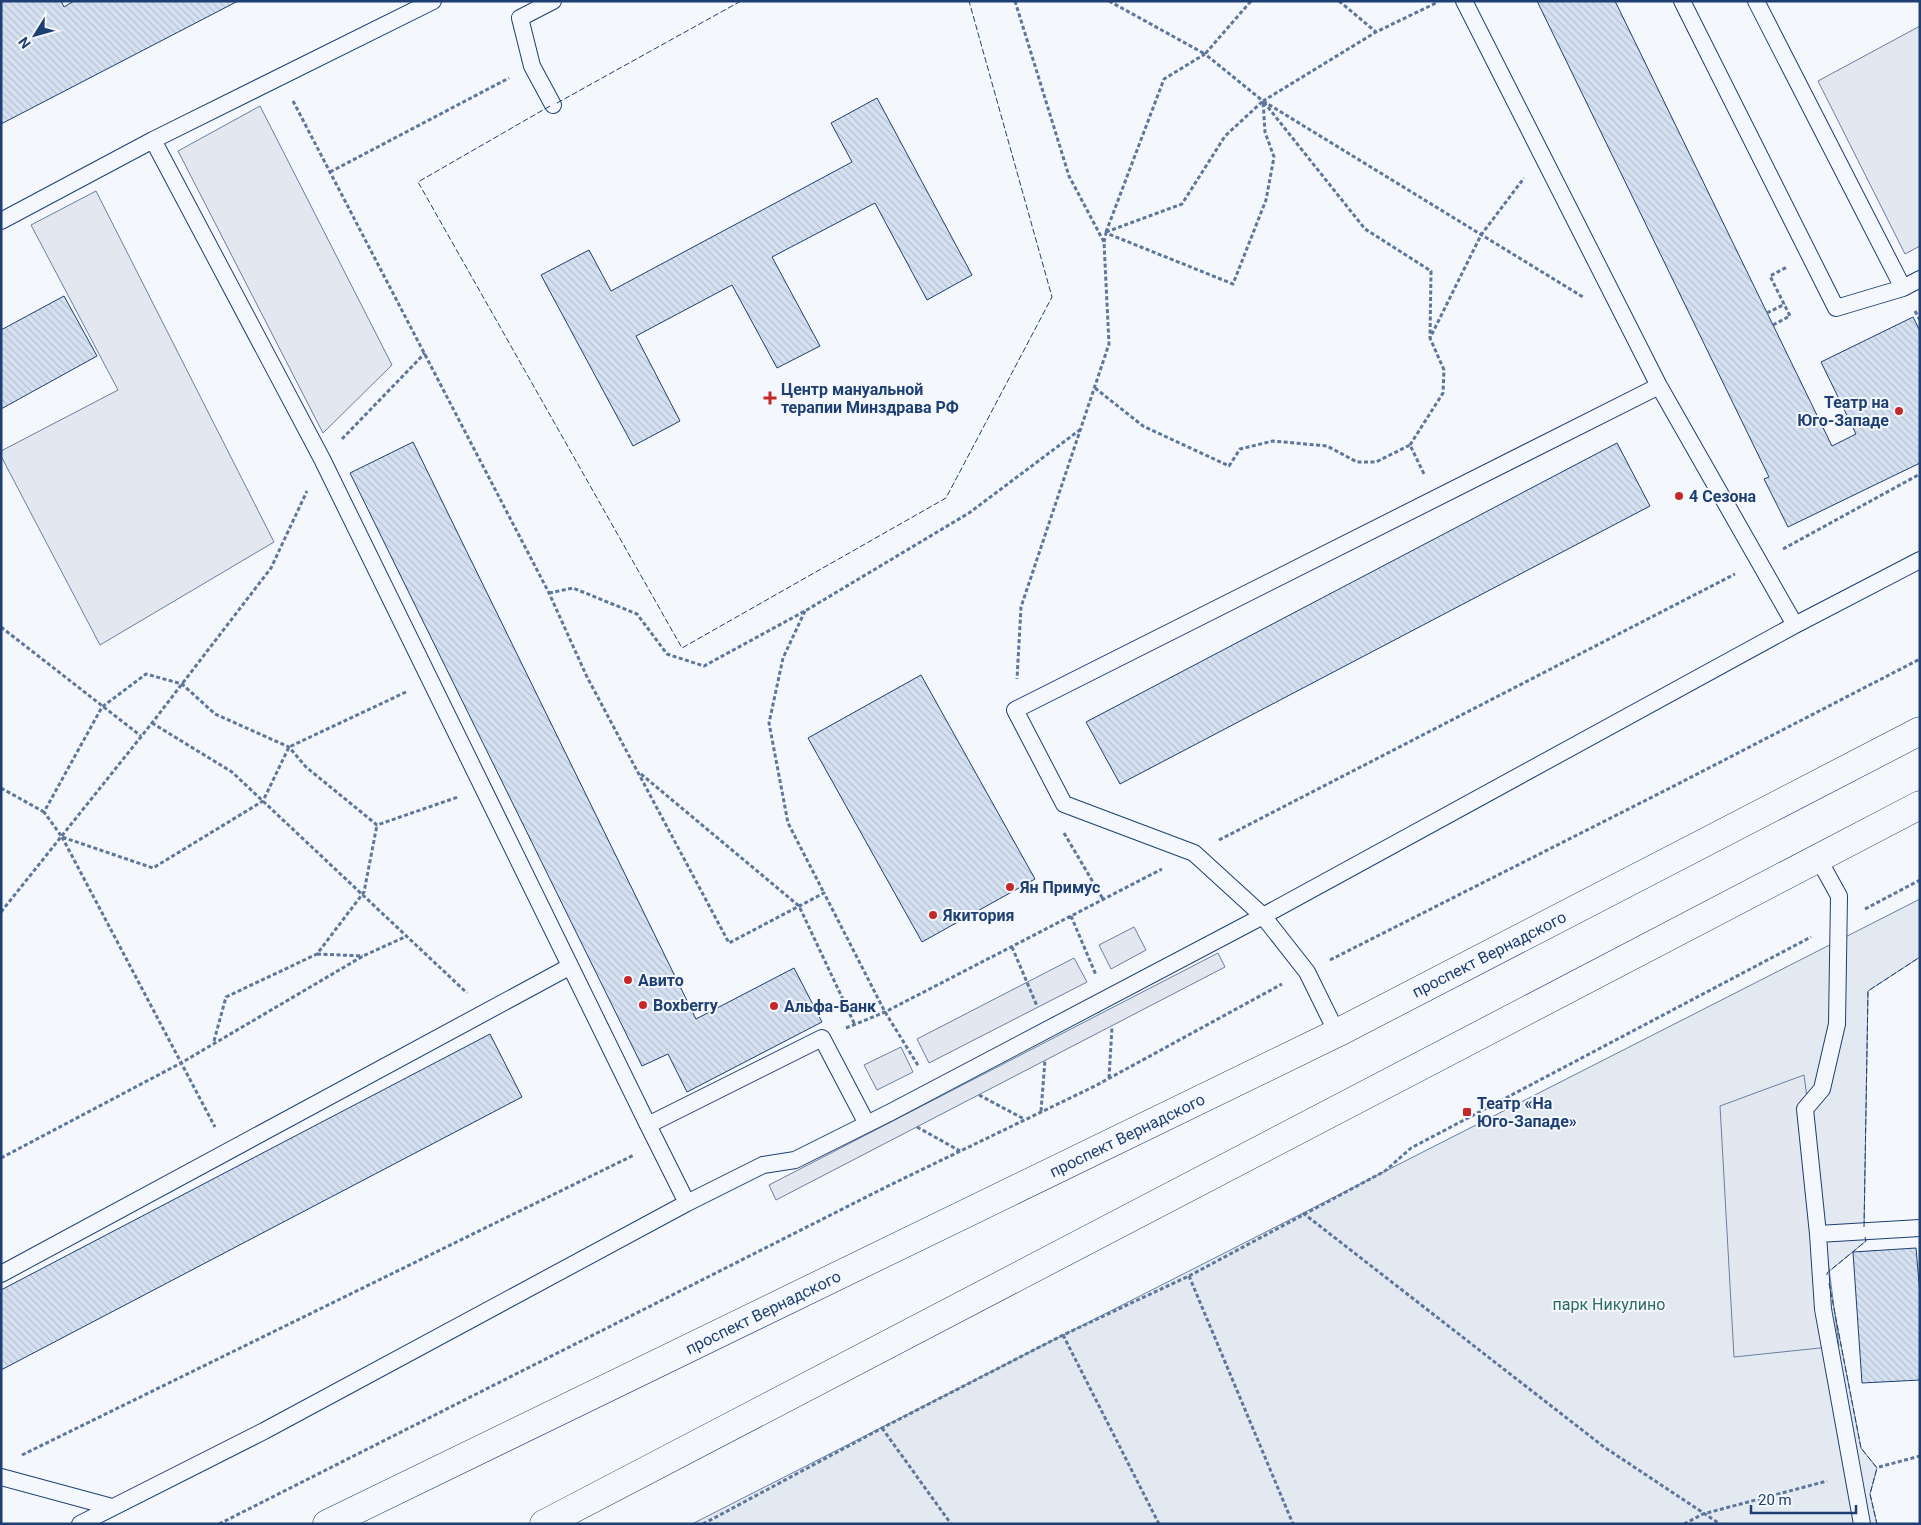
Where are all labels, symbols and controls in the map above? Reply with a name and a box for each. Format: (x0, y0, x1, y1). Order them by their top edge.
north arrow (10, 10, 60, 60)
text: N (15, 34, 34, 52)
place label: Центр мануальной терапии Минздрава РФ (781, 380, 959, 417)
marker: Центр мануальной терапии Минздрава РФ (763, 391, 777, 405)
place label: Театр на Юго-Западе (1797, 393, 1889, 430)
marker: Театр на Юго-Западе (1893, 405, 1905, 417)
place label: 4 Сезона (1689, 487, 1757, 506)
marker: 4 Сезона (1673, 490, 1685, 502)
place label: Ян Примус (1019, 878, 1100, 897)
marker: Ян Примус (1004, 881, 1016, 893)
place label: Якитория (942, 906, 1015, 925)
street label: проспект Вернадского (1409, 907, 1569, 1002)
marker: Якитория (927, 909, 939, 921)
place label: Авито (638, 971, 684, 990)
marker: Авито (622, 974, 634, 986)
place label: Boxberry (653, 996, 719, 1015)
place label: Альфа-Банк (784, 997, 877, 1016)
marker: Boxberry (637, 999, 649, 1011)
marker: Альфа-Банк (768, 1000, 780, 1012)
street label: проспект Вернадского (1046, 1090, 1208, 1181)
place label: Театр «На Юго-Западе» (1477, 1094, 1577, 1131)
marker: Театр «На Юго-Западе» (1461, 1106, 1473, 1118)
street label: проспект Вернадского (682, 1267, 844, 1358)
park label: парк Никулино (1553, 1295, 1665, 1314)
scale bar (1751, 1482, 1856, 1514)
text: 20 m (1758, 1491, 1792, 1509)

